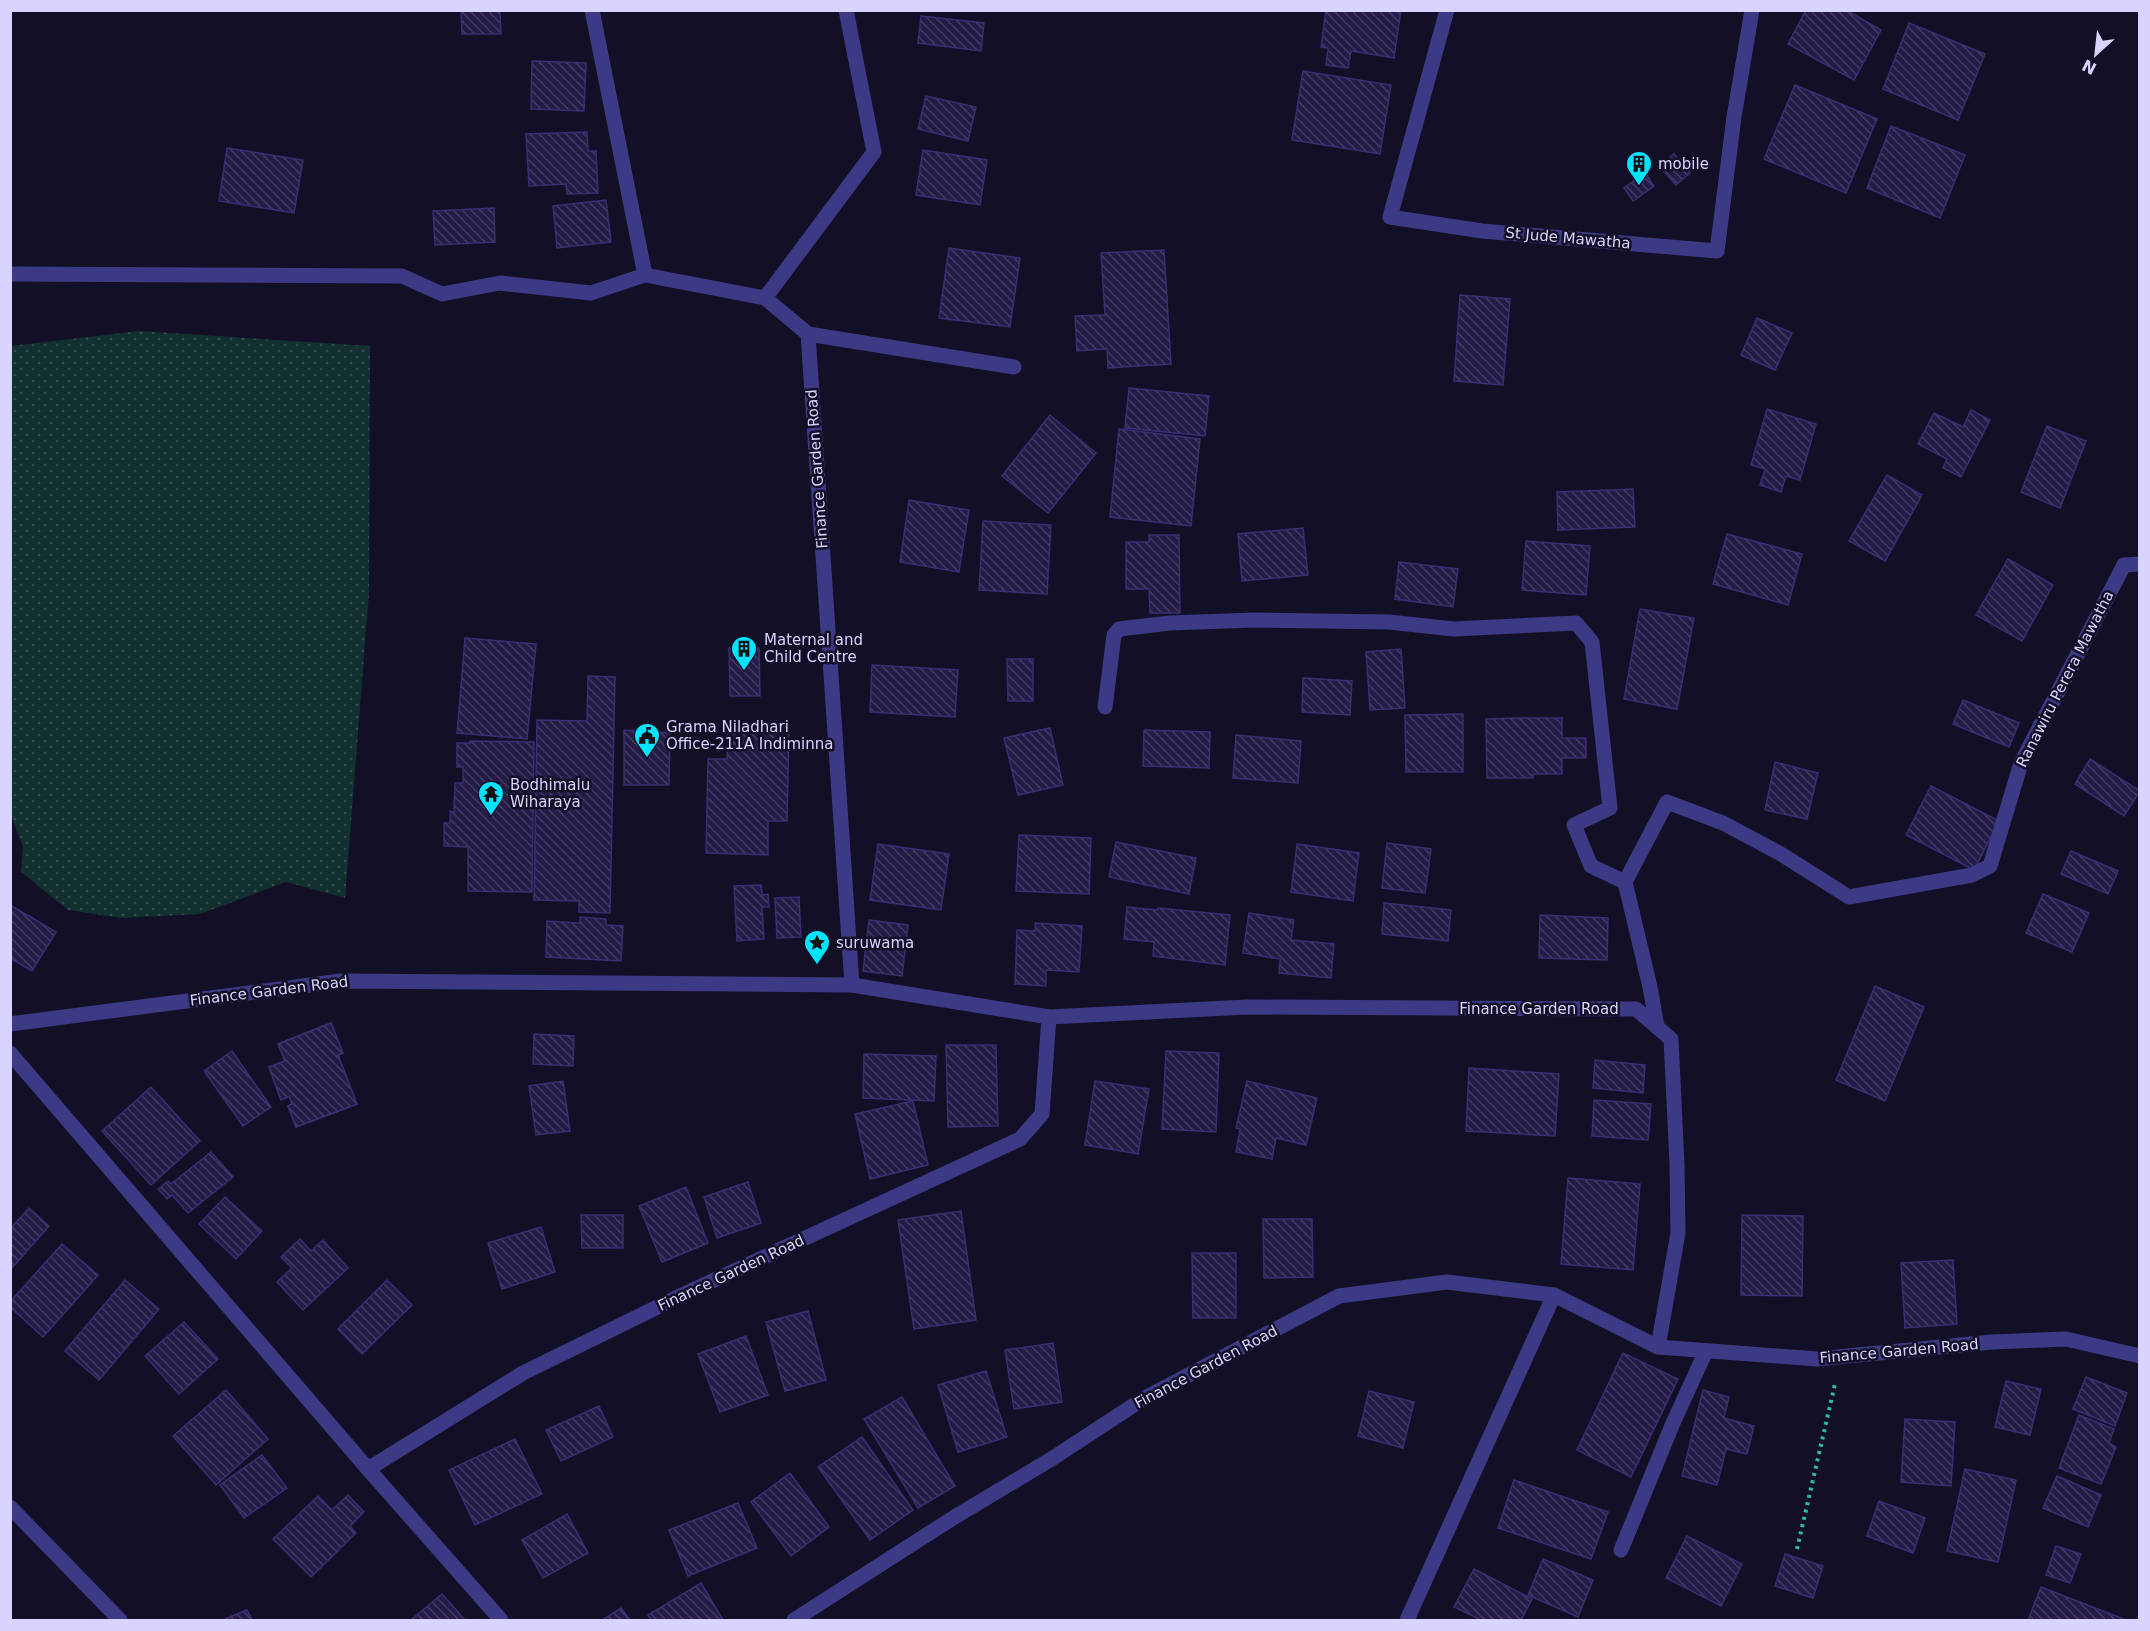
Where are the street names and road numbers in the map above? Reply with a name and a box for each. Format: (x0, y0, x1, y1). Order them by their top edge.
street label: St Jude Mawatha (1505, 224, 1631, 252)
street label: Finance Garden Road (802, 389, 832, 549)
street label: Ranawiru Perera Mawatha (2012, 588, 2118, 770)
street label: Finance Garden Road (189, 972, 349, 1010)
street label: Finance Garden Road (1459, 1000, 1619, 1018)
street label: Finance Garden Road (655, 1231, 807, 1315)
street label: Finance Garden Road (1131, 1322, 1281, 1412)
street label: Finance Garden Road (1819, 1335, 1979, 1367)

